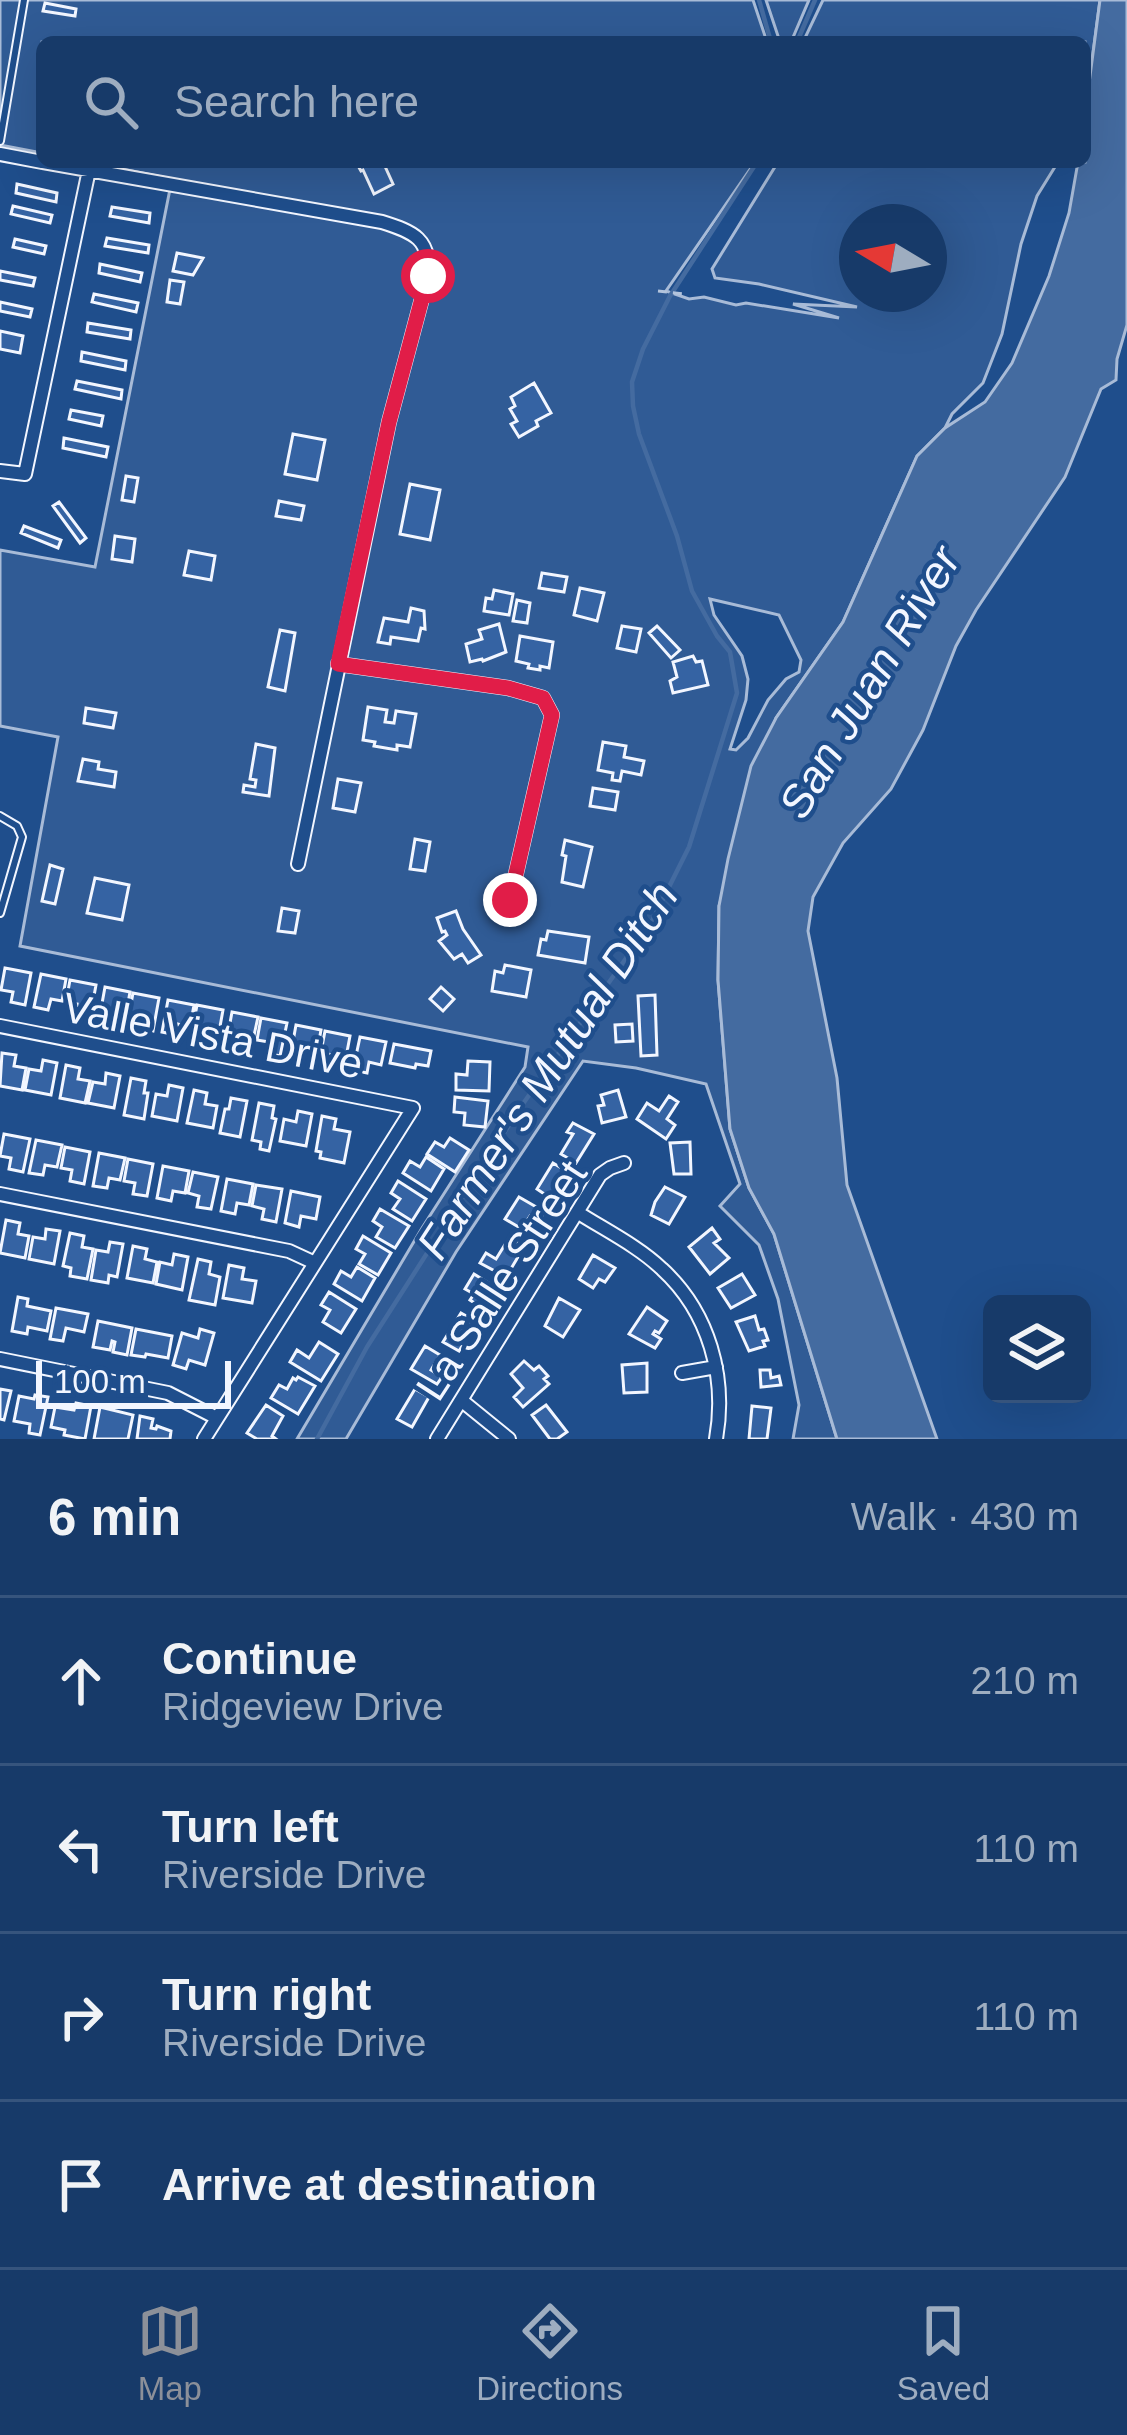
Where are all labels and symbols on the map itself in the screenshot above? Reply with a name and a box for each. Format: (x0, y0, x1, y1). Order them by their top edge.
north arrow (839, 204, 947, 312)
route start (401, 249, 455, 303)
water label: San Juan River (768, 536, 972, 827)
water label: Farmer's Mutual Ditch (407, 872, 688, 1268)
route end (483, 873, 537, 927)
street label: Valle Vista Drive (59, 983, 367, 1088)
street label: La Salle Street (407, 1152, 596, 1409)
scale bar (36, 1355, 231, 1408)

